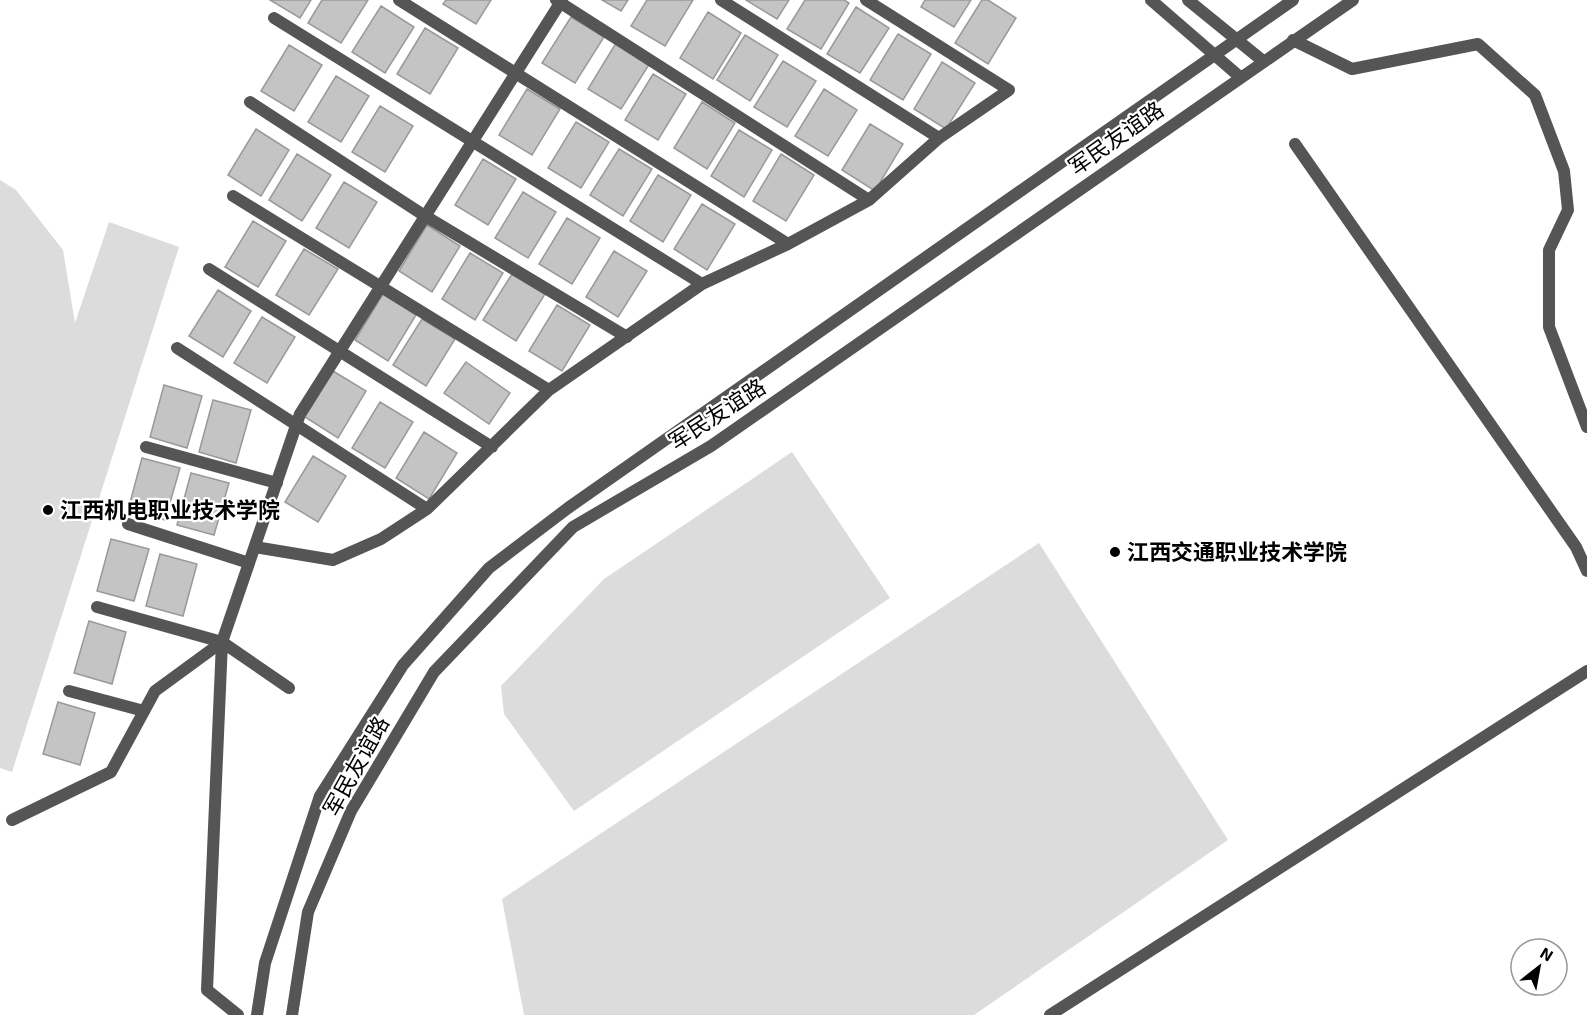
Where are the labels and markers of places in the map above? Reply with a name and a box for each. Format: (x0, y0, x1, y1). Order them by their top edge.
place label: 江西机电职业技术学院 (60, 496, 280, 522)
marker: 江西机电职业技术学院 (41, 503, 55, 517)
place label: 江西交通职业技术学院 (1127, 538, 1347, 564)
marker: 江西交通职业技术学院 (1108, 545, 1122, 559)

